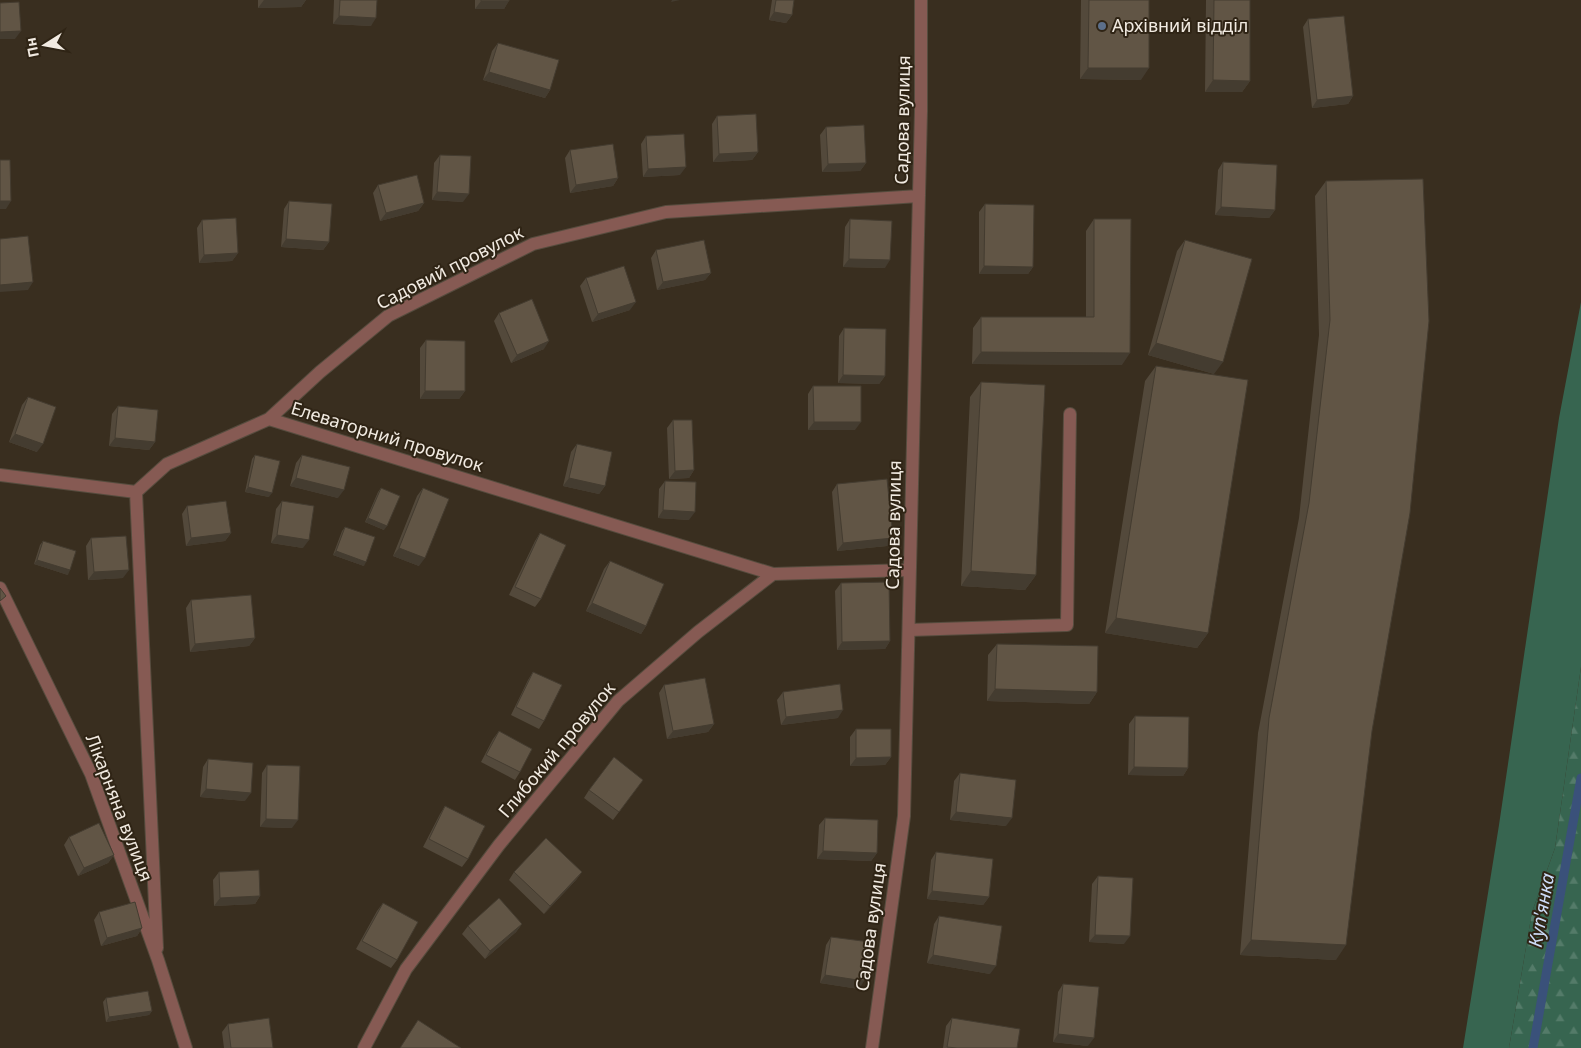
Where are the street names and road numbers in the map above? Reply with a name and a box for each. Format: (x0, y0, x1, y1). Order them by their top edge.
street label: Садова вулиця (889, 55, 915, 185)
street label: Садовий провулок (372, 219, 528, 315)
street label: Елеваторний провулок (288, 395, 487, 477)
street label: Садова вулиця (880, 460, 906, 590)
street label: Глибокий провулок (492, 676, 620, 822)
street label: Лікарняна вулиця (81, 731, 159, 885)
street label: Садова вулиця (849, 861, 891, 993)

